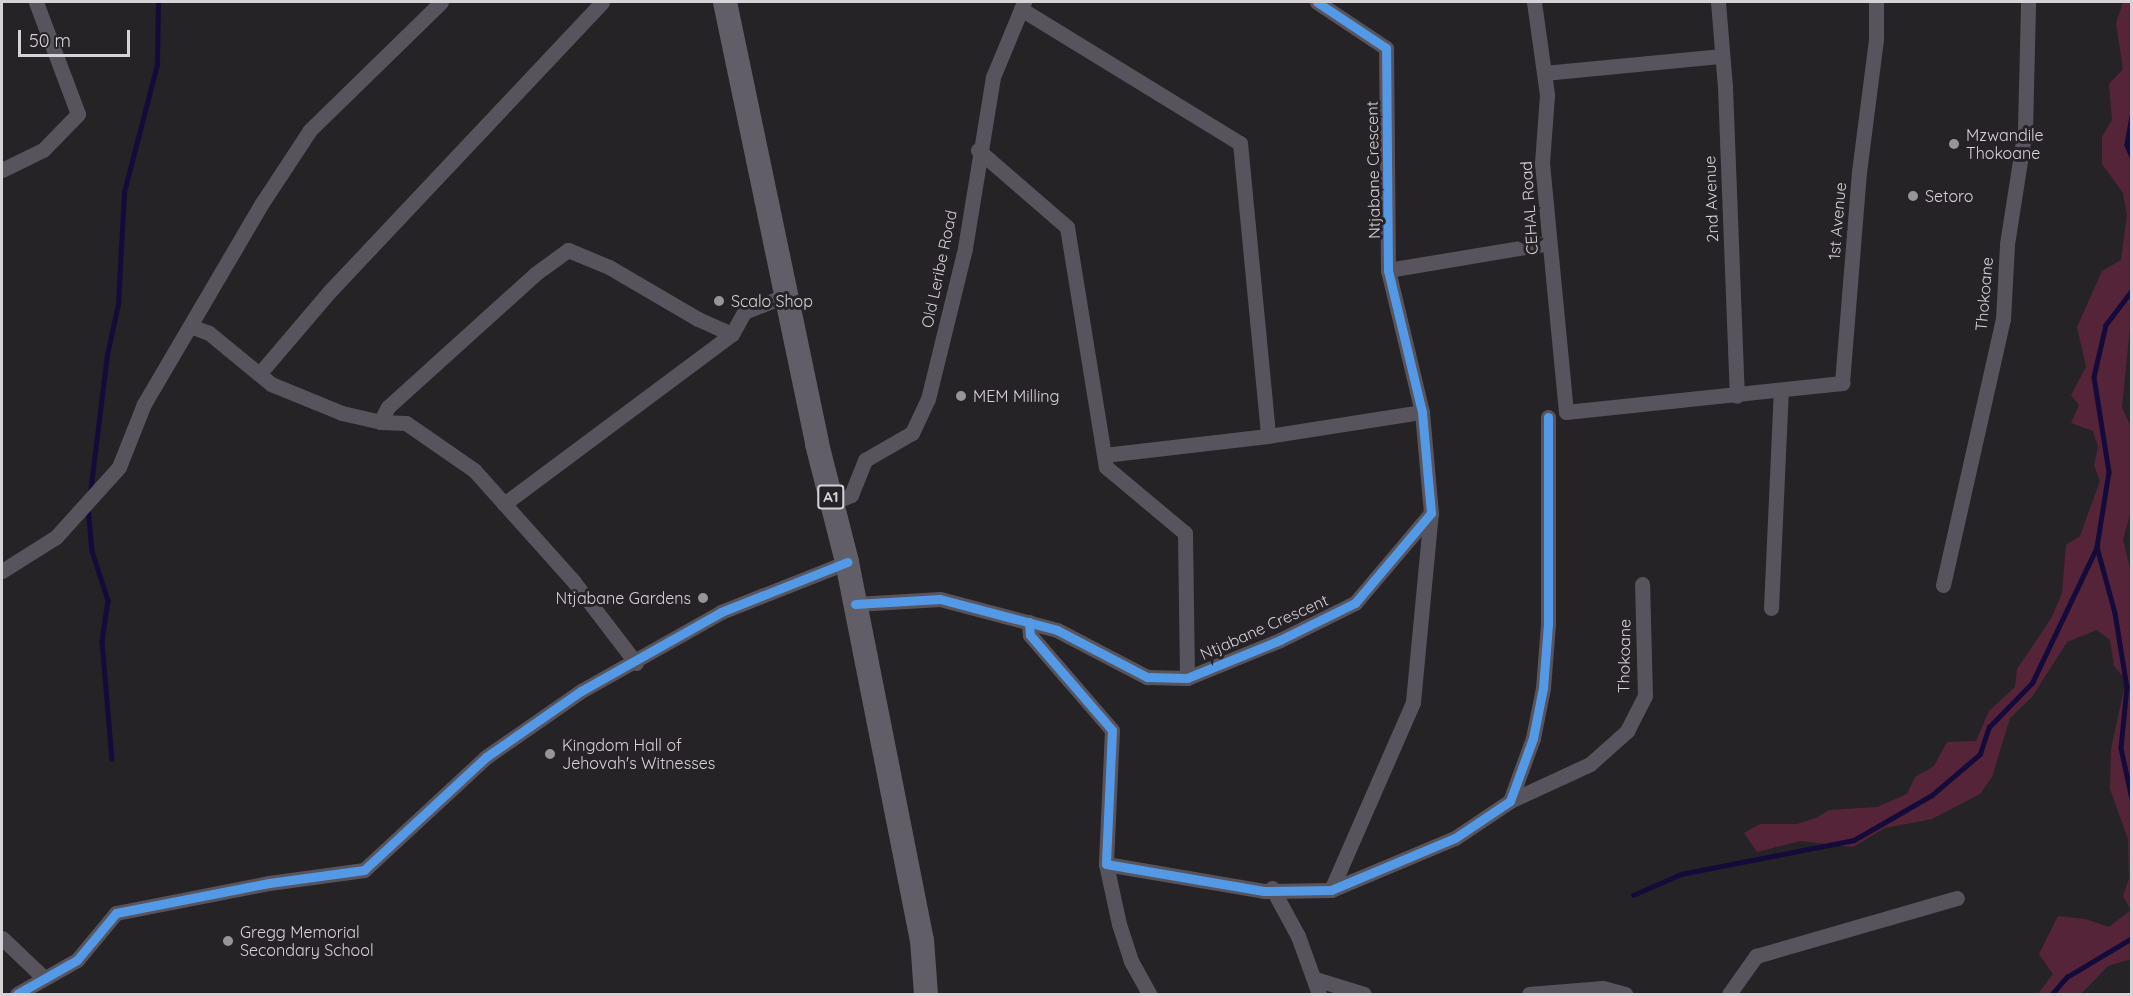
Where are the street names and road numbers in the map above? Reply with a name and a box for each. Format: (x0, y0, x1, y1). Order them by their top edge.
street label: Ntjabane Crescent (1362, 101, 1384, 239)
street label: 2nd Avenue (1700, 155, 1722, 243)
street label: CEHAL Road (1516, 160, 1542, 256)
street label: 1st Avenue (1824, 181, 1850, 261)
street label: Old Leribe Road (917, 208, 961, 330)
street label: Thokoane (1971, 256, 1997, 332)
road number: A1 (816, 485, 846, 509)
street label: Ntjabane Crescent (1197, 590, 1331, 664)
street label: Thokoane (1614, 619, 1634, 693)

